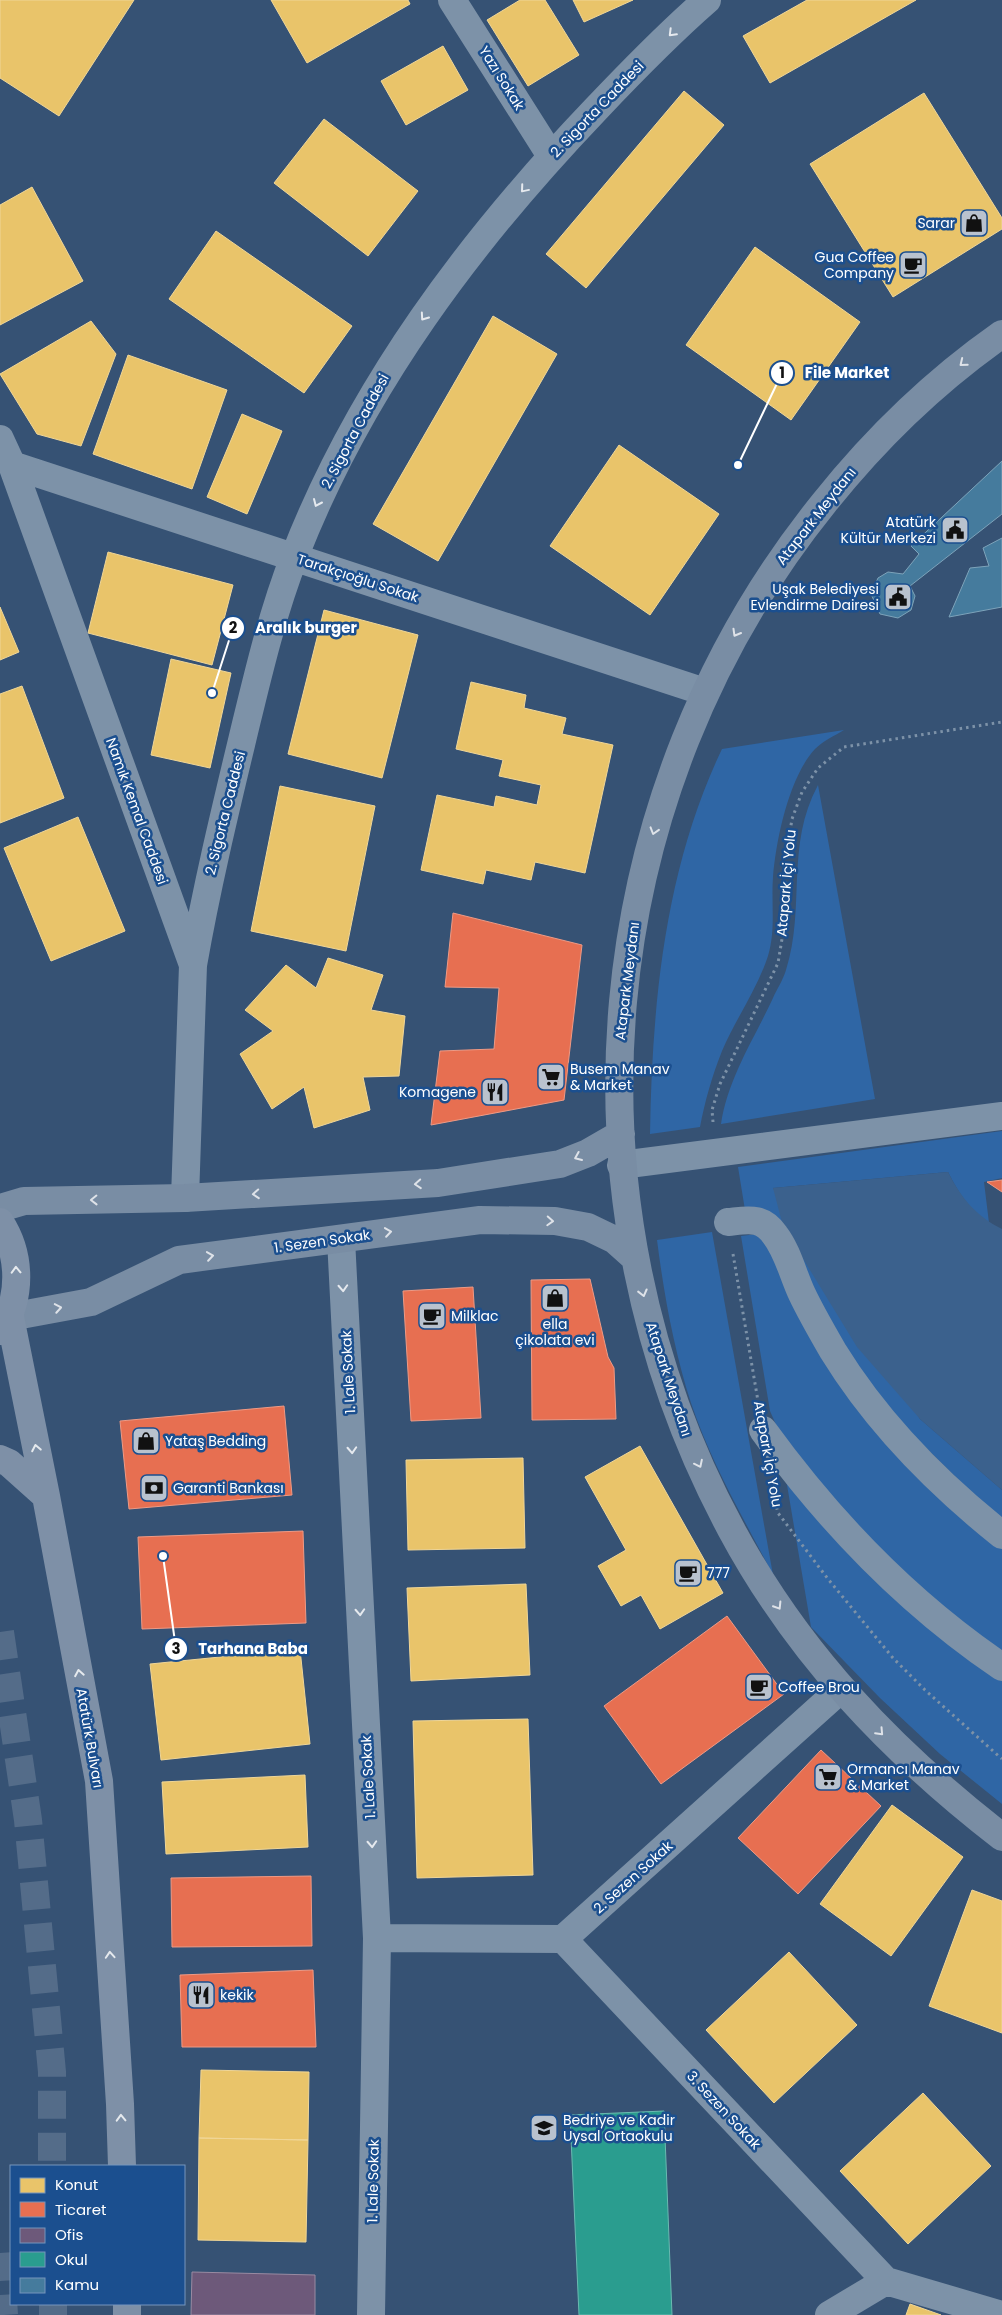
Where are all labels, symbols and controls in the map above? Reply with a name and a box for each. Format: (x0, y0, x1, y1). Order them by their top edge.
one-way arrow (668, 27, 677, 36)
street label: Yazı Sokak (474, 42, 530, 115)
street label: 2. Sigorta Caddesi (546, 56, 648, 162)
one-way arrow (521, 183, 529, 192)
shop icon: Sarar (959, 208, 989, 238)
place label: Sarar (917, 213, 955, 233)
place label: Gua Coffee Company (815, 247, 894, 283)
cafe icon: Gua Coffee Company (898, 250, 928, 280)
one-way arrow (421, 311, 430, 320)
callout: File Market (769, 358, 899, 388)
one-way arrow (960, 358, 969, 367)
text: 1 (779, 362, 785, 383)
text: File Market (805, 362, 889, 383)
street label: 2. Sigorta Caddesi (316, 370, 394, 492)
street label: Atapark Meydanı (771, 463, 861, 569)
one-way arrow (313, 498, 324, 507)
place label: Atatürk Kültür Merkezi (841, 512, 937, 548)
public building icon: Atatürk Kültür Merkezi (940, 515, 970, 545)
street label: Tarakçıoğlu Sokak (295, 549, 422, 607)
place label: Uşak Belediyesi Evlendirme Dairesi (750, 579, 879, 615)
public building icon: Uşak Belediyesi Evlendirme Dairesi (883, 582, 913, 612)
callout: Aralık burger (220, 613, 367, 643)
text: 2 (229, 617, 238, 638)
text: Aralık burger (255, 617, 358, 638)
one-way arrow (732, 627, 742, 636)
street label: Namık Kemal Caddesi (101, 735, 173, 887)
street label: 2. Sigorta Caddesi (200, 749, 250, 877)
one-way arrow (650, 826, 660, 835)
street label: Atapark İçi Yolu (771, 828, 801, 938)
street label: Atapark Meydanı (610, 921, 644, 1041)
place label: Busem Manav & Market (570, 1059, 670, 1095)
supermarket icon: Busem Manav & Market (536, 1062, 566, 1092)
restaurant icon: Komagene (480, 1077, 510, 1107)
place label: Komagene (399, 1082, 476, 1102)
one-way arrow (574, 1150, 583, 1161)
one-way arrow (414, 1178, 422, 1189)
one-way arrow (252, 1188, 260, 1199)
one-way arrow (89, 1195, 97, 1205)
one-way arrow (546, 1216, 554, 1227)
street label: 1. Sezen Sokak (273, 1224, 372, 1258)
one-way arrow (384, 1228, 393, 1238)
one-way arrow (206, 1251, 214, 1262)
one-way arrow (11, 1266, 21, 1274)
shop icon: ella çikolata evi (540, 1283, 570, 1313)
one-way arrow (338, 1284, 349, 1292)
one-way arrow (637, 1289, 648, 1298)
cafe icon: Milklac (417, 1301, 447, 1331)
one-way arrow (53, 1303, 62, 1314)
place label: Milklac (451, 1306, 499, 1326)
place label: ella çikolata evi (515, 1314, 595, 1350)
street label: Atapark Meydanı (641, 1319, 697, 1439)
street label: 1. Lale Sokak (336, 1329, 360, 1414)
street label: Atapark İçi Yolu (749, 1399, 787, 1509)
shop icon: Yataş Bedding (131, 1426, 161, 1456)
place label: Yataş Bedding (165, 1431, 266, 1451)
one-way arrow (32, 1444, 42, 1453)
one-way arrow (346, 1446, 357, 1454)
one-way arrow (693, 1458, 703, 1467)
bank icon: Garanti Bankası (139, 1473, 169, 1503)
place label: Garanti Bankası (173, 1478, 284, 1498)
cafe icon: 777 (673, 1558, 703, 1588)
place label: 777 (707, 1563, 730, 1583)
one-way arrow (771, 1600, 781, 1609)
one-way arrow (354, 1608, 365, 1616)
callout: Tarhana Baba (163, 1634, 318, 1664)
text: 3 (171, 1638, 181, 1659)
text: Tarhana Baba (198, 1638, 308, 1659)
one-way arrow (74, 1668, 84, 1677)
cafe icon: Coffee Brou (744, 1672, 774, 1702)
place label: Coffee Brou (778, 1677, 860, 1697)
street label: Atatürk Bulvarı (71, 1686, 109, 1790)
one-way arrow (874, 1726, 883, 1735)
street label: 1. Lale Sokak (356, 1734, 380, 1819)
place label: Ormancı Manav & Market (847, 1759, 960, 1795)
supermarket icon: Ormancı Manav & Market (813, 1762, 843, 1792)
street label: 2. Sezen Sokak (589, 1835, 678, 1918)
one-way arrow (366, 1841, 377, 1849)
one-way arrow (105, 1951, 116, 1959)
restaurant icon: kekik (186, 1980, 216, 2010)
place label: kekik (220, 1985, 255, 2005)
street label: 3. Sezen Sokak (682, 2066, 766, 2154)
place label: Bedriye ve Kadir Uysal Ortaokulu (563, 2110, 675, 2146)
one-way arrow (115, 2113, 126, 2121)
school or university icon: Bedriye ve Kadir Uysal Ortaokulu (529, 2113, 559, 2143)
street label: 1. Lale Sokak (362, 2138, 384, 2223)
legend (10, 2165, 185, 2305)
text: Konut (55, 2174, 98, 2195)
text: Ticaret (55, 2199, 106, 2220)
text: Ofis (55, 2224, 83, 2245)
text: Okul (55, 2249, 88, 2270)
text: Kamu (55, 2274, 99, 2295)

